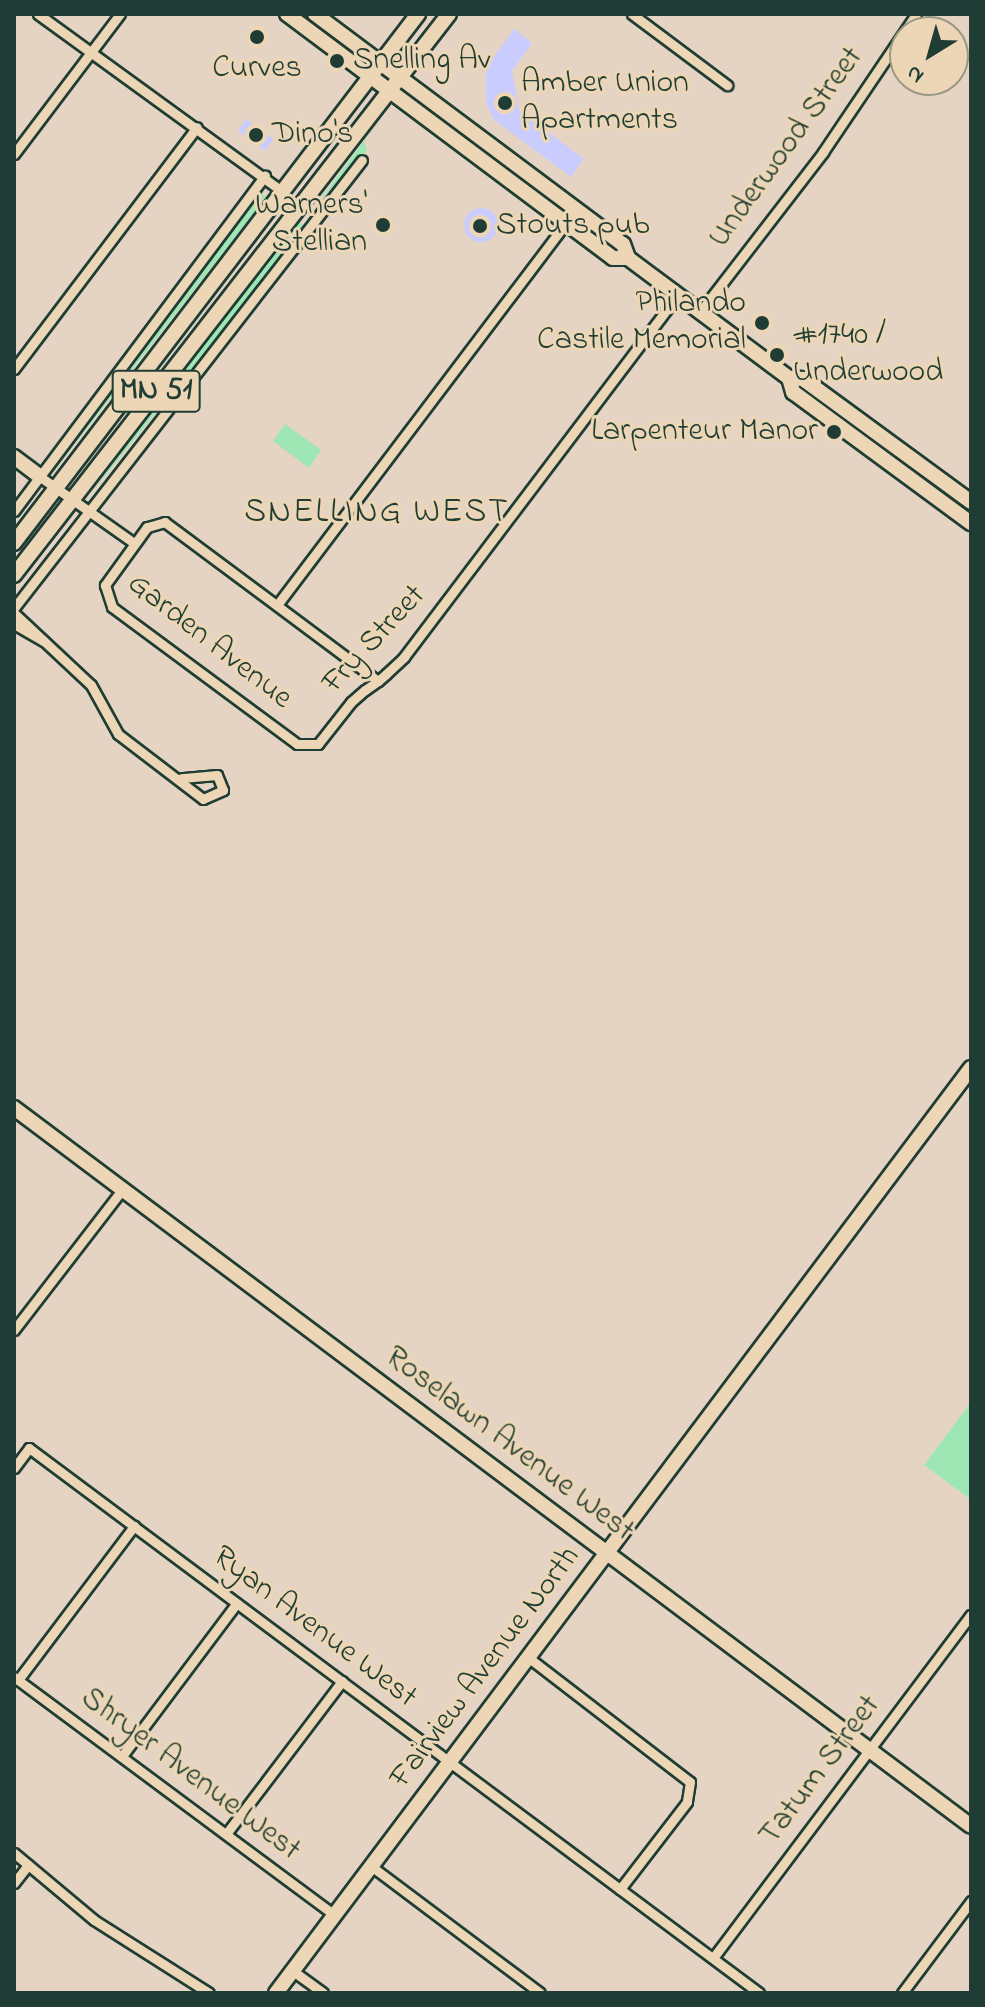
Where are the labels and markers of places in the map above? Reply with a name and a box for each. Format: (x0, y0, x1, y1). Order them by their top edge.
marker: Curves (248, 28, 266, 46)
place label: Snelling Av (353, 42, 490, 80)
place label: Curves (212, 50, 302, 88)
marker: Snelling Av (328, 52, 346, 70)
place label: Amber Union Apartments (521, 66, 689, 141)
marker: Amber Union Apartments (496, 94, 514, 112)
place label: Dino's (272, 116, 353, 154)
marker: Dino's (247, 126, 265, 144)
place label: Warners' Stellian (255, 188, 367, 263)
place label: Stouts pub (496, 207, 650, 245)
marker: Warners' Stellian (374, 216, 392, 234)
marker: Stouts pub (471, 217, 489, 235)
place label: Philando Castile Memorial (537, 286, 746, 361)
marker: Philando Castile Memorial (753, 314, 771, 332)
place label: #1740 / Underwood (793, 318, 943, 393)
marker: #1740 / Underwood (768, 346, 786, 364)
place label: Larpenteur Manor (591, 413, 818, 451)
marker: Larpenteur Manor (825, 423, 843, 441)

